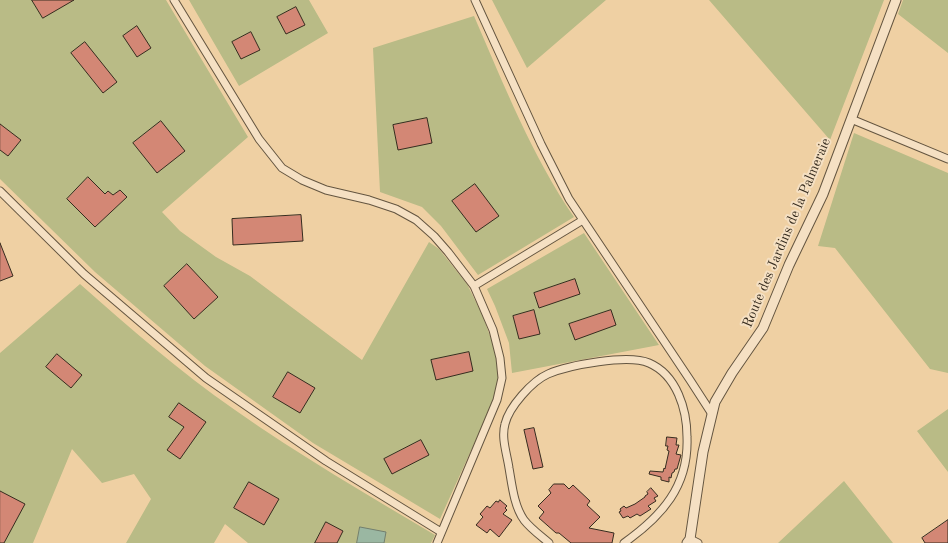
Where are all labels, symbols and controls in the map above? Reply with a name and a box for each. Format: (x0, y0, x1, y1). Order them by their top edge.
street label: Route des Jardins de la Palmeraie (739, 136, 835, 330)

